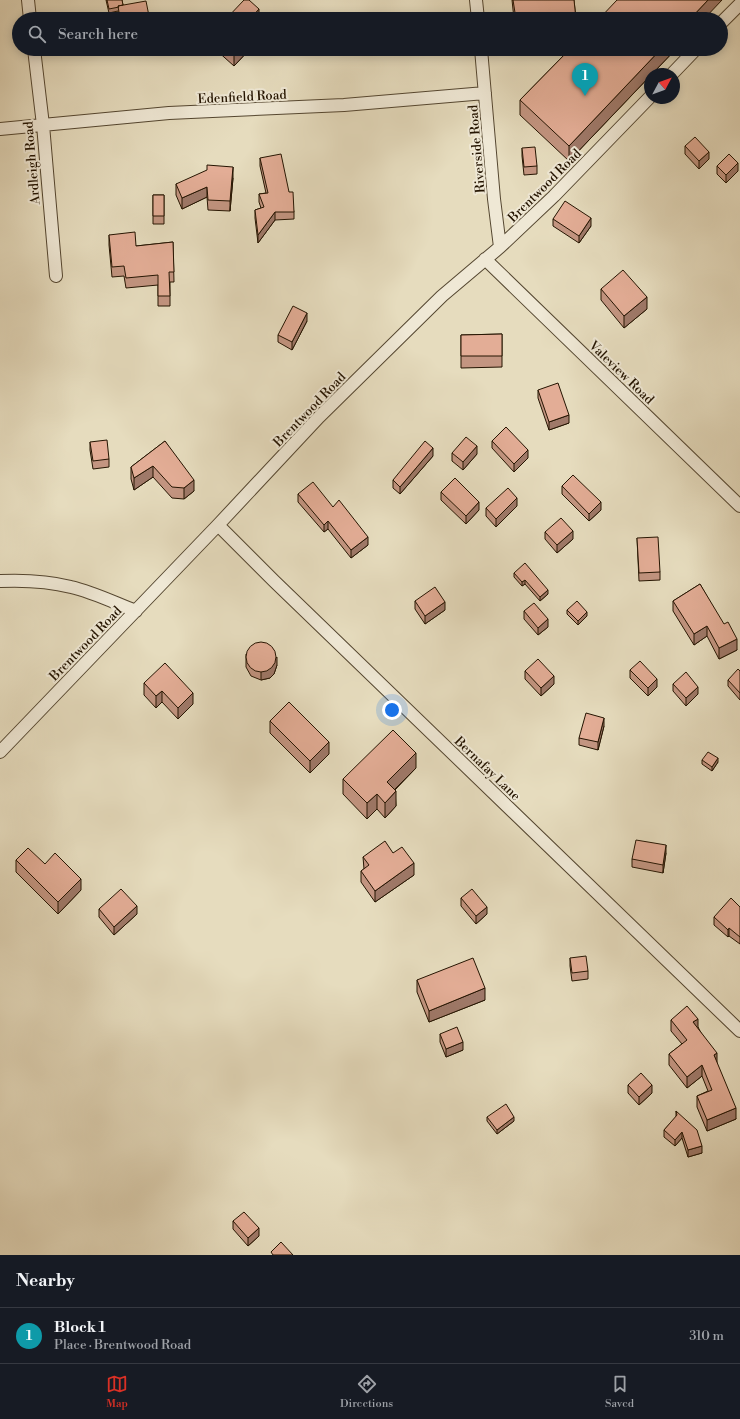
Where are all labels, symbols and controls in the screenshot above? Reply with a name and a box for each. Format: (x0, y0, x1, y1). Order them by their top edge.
search box (12, 12, 728, 56)
icon: search (26, 23, 48, 45)
text: Search here (58, 25, 138, 44)
pin: 1 (572, 63, 598, 96)
north arrow (644, 68, 680, 104)
street label: Edenfield Road (197, 87, 288, 107)
street label: Riverside Road (465, 104, 489, 194)
street label: Ardleigh Road (20, 120, 44, 206)
street label: Brentwood Road (504, 145, 585, 226)
street label: Valeview Road (585, 337, 658, 408)
street label: Brentwood Road (270, 369, 350, 451)
street label: Brentwood Road (46, 603, 126, 685)
your location (382, 700, 402, 720)
street label: Bernafay Lane (450, 733, 524, 804)
text: Nearby (16, 1270, 75, 1292)
text: Block 1 (54, 1318, 106, 1337)
text: 1 (26, 1328, 32, 1344)
text: 310 m (689, 1328, 724, 1344)
text: Place · Brentwood Road (54, 1337, 191, 1353)
tab: Map (106, 1373, 128, 1411)
tab: Directions (340, 1373, 393, 1411)
tab: Saved (605, 1373, 634, 1411)

